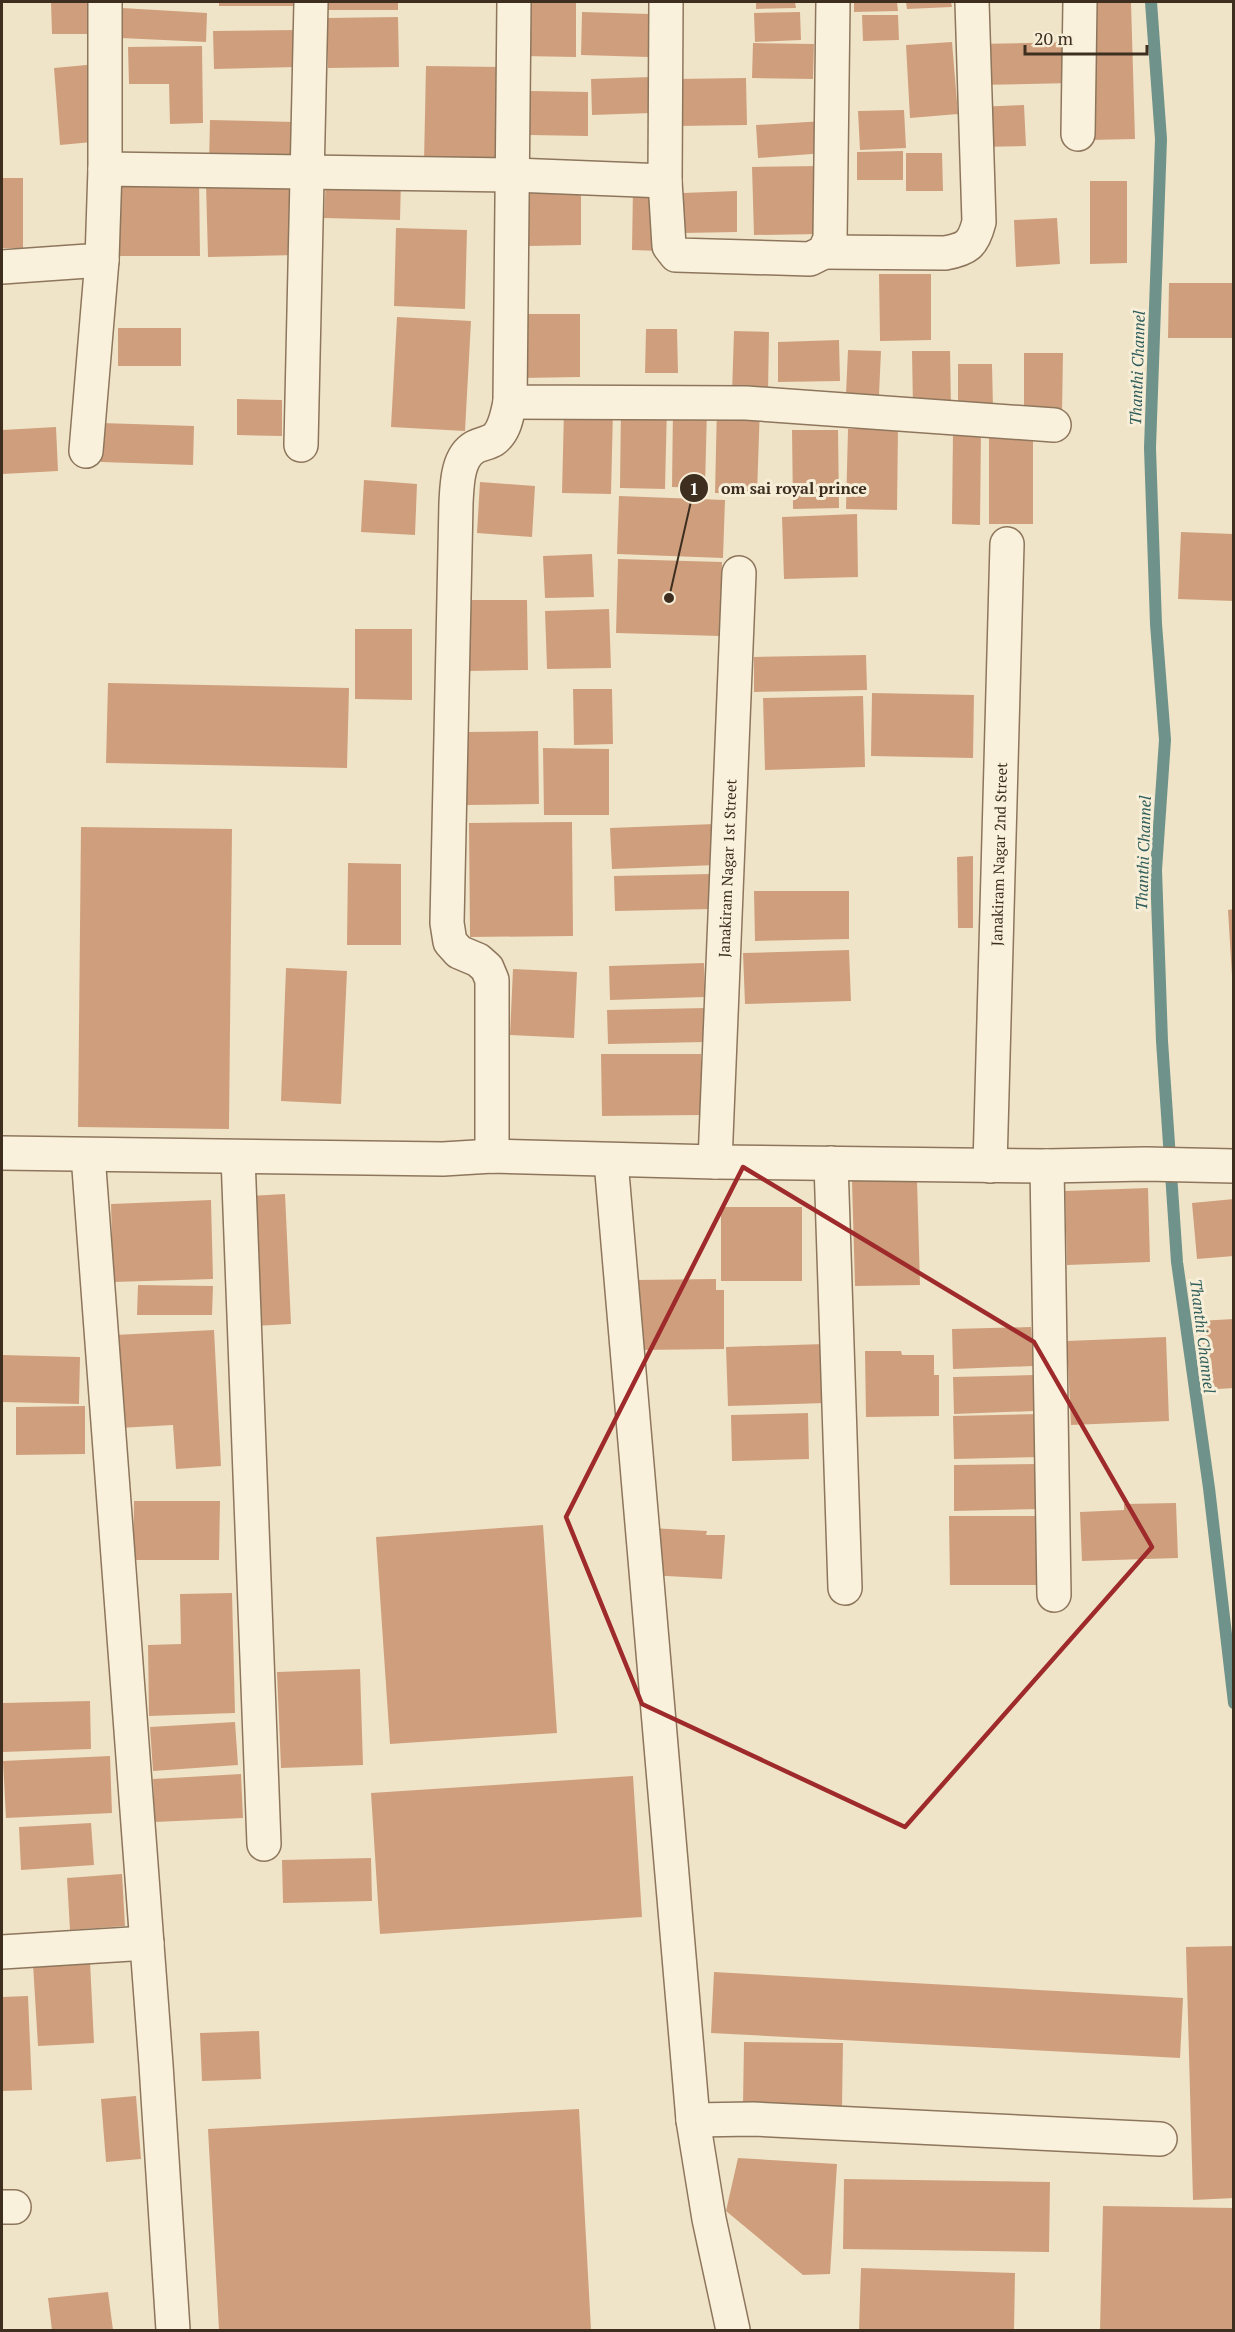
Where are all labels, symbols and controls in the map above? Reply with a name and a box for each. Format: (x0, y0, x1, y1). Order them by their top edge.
scale bar (1025, 18, 1146, 56)
text: 20 m (1034, 26, 1074, 50)
water label: Thanthi Channel (1124, 310, 1150, 426)
callout: om sai royal prince (679, 471, 879, 505)
text: 1 (689, 476, 699, 500)
text: om sai royal prince (721, 477, 867, 499)
street label: Janakiram Nagar 2nd Street (986, 762, 1011, 946)
street label: Janakiram Nagar 1st Street (713, 778, 741, 958)
water label: Thanthi Channel (1130, 795, 1156, 911)
water label: Thanthi Channel (1185, 1278, 1221, 1395)

